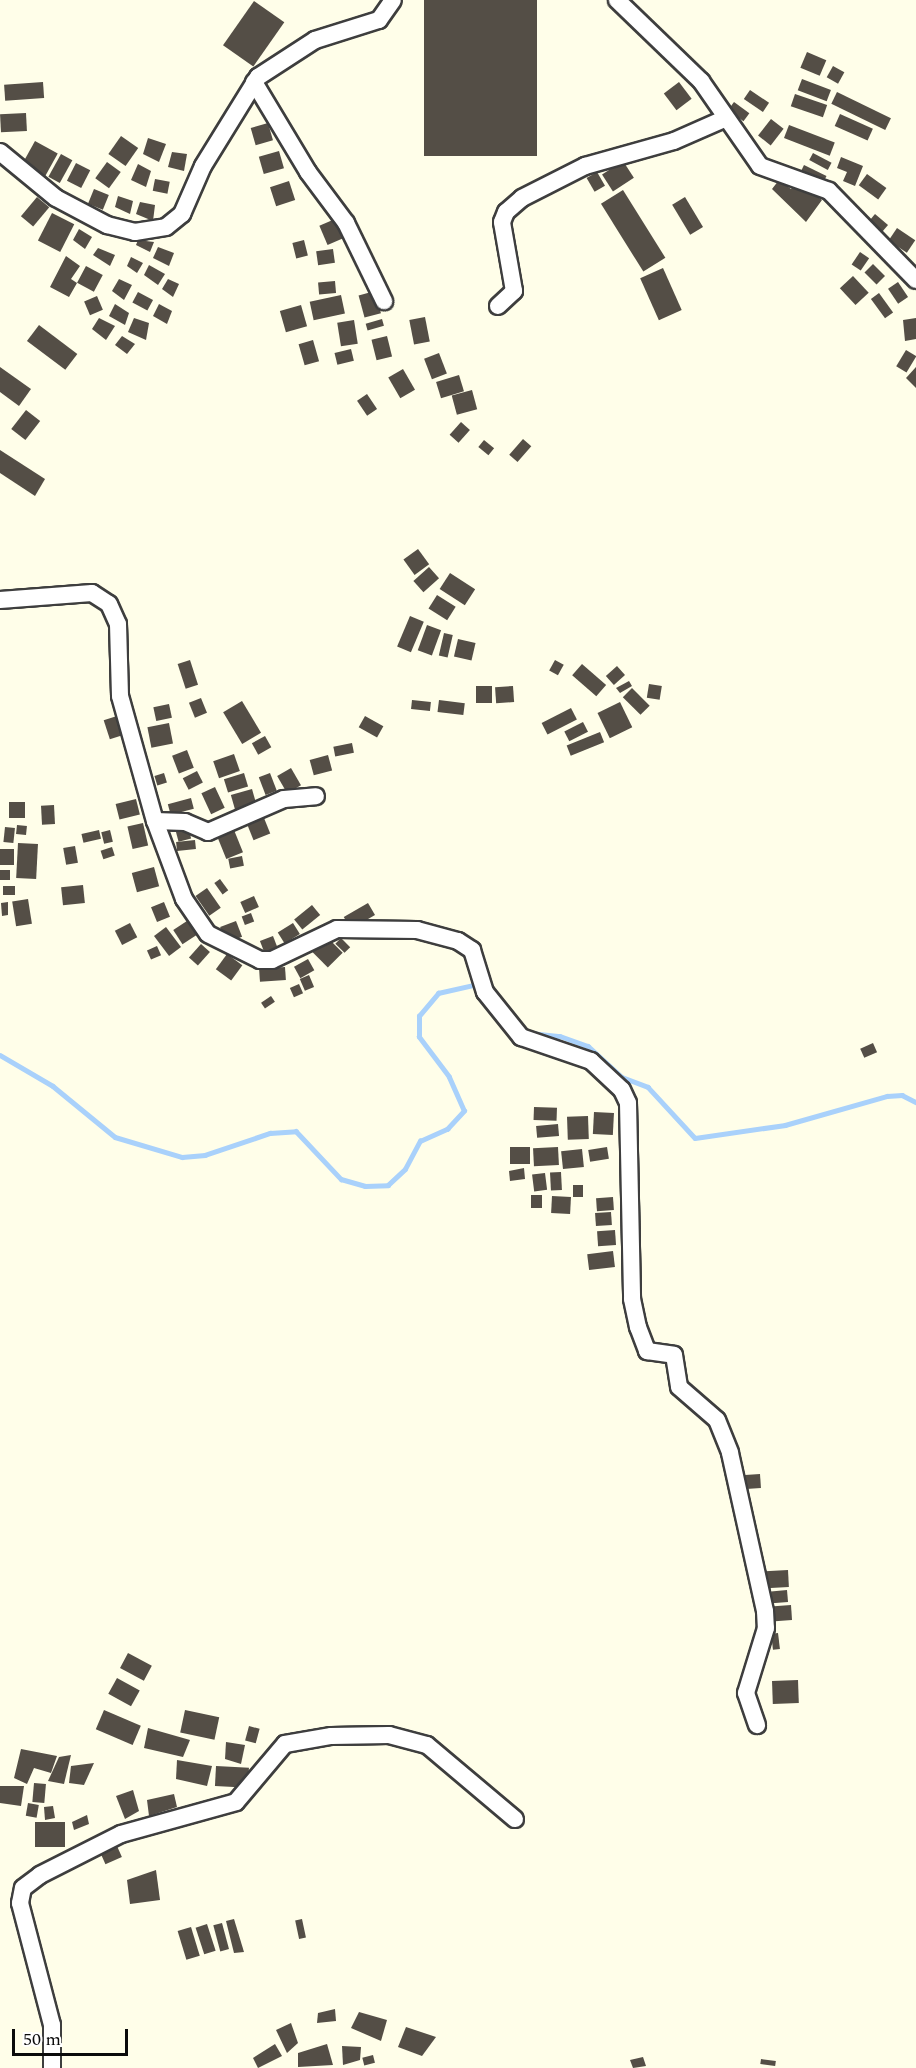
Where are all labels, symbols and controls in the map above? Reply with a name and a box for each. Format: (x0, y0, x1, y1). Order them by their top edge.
scale bar (15, 2017, 130, 2055)
text: 50 m (23, 2026, 61, 2053)

